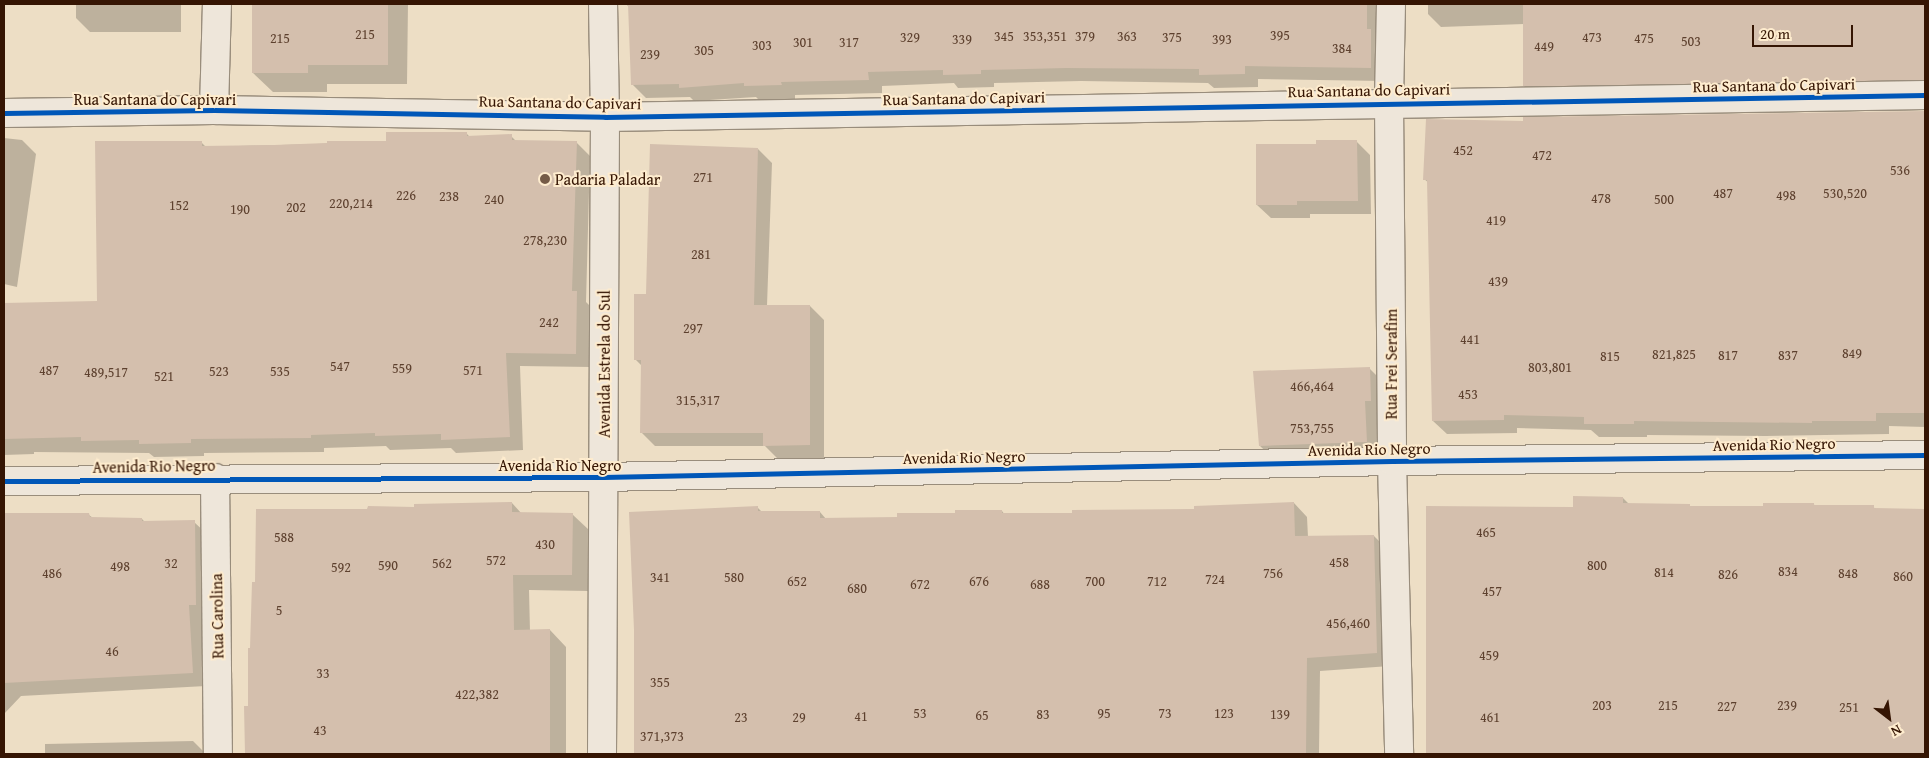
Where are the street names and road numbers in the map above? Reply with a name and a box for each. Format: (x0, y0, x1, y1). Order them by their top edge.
street label: Rua Santana do Capivari (1693, 74, 1855, 96)
street label: Rua Santana do Capivari (1288, 79, 1450, 101)
street label: Rua Santana do Capivari (883, 87, 1045, 109)
street label: Rua Santana do Capivari (74, 89, 236, 109)
street label: Rua Santana do Capivari (479, 91, 641, 113)
street label: Avenida Estrela do Sul (594, 290, 614, 438)
street label: Rua Frei Serafim (1381, 309, 1401, 419)
street label: Avenida Rio Negro (1712, 433, 1836, 455)
street label: Avenida Rio Negro (1307, 438, 1431, 460)
street label: Avenida Rio Negro (902, 446, 1026, 468)
street label: Avenida Rio Negro (92, 455, 216, 477)
street label: Avenida Rio Negro (499, 455, 621, 475)
street label: Rua Carolina (207, 573, 227, 659)

